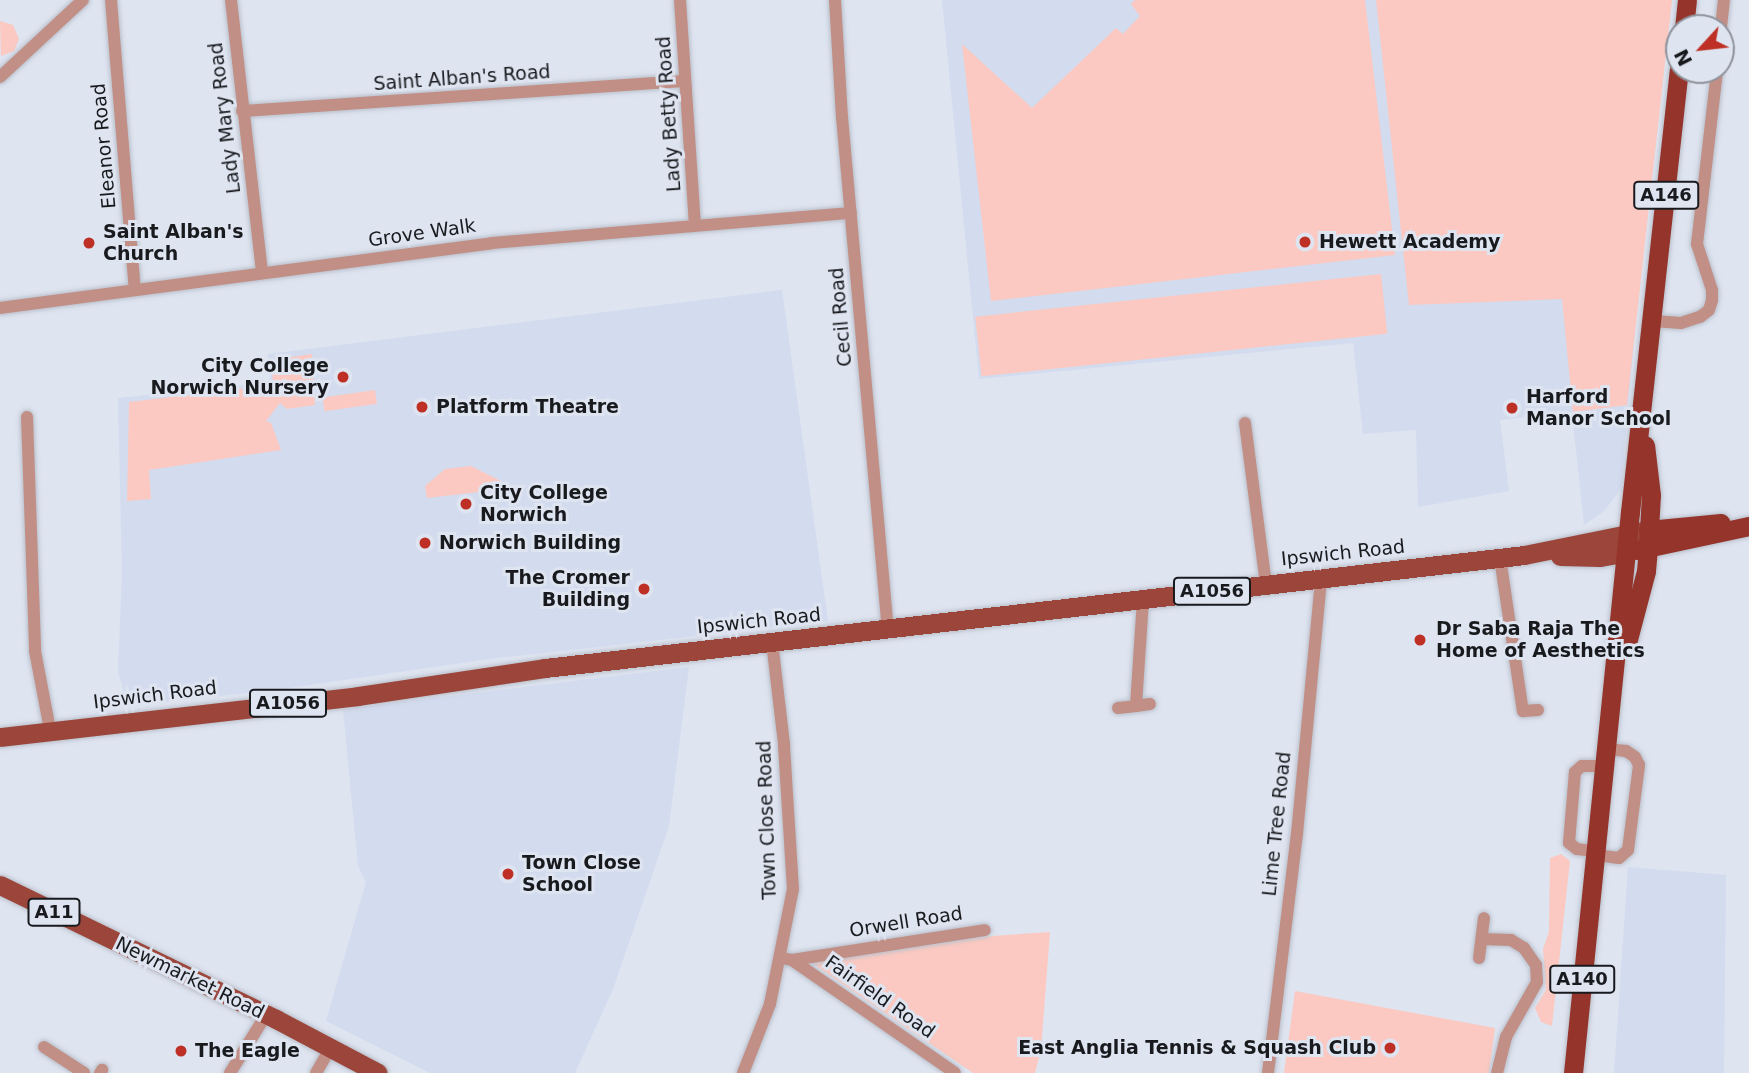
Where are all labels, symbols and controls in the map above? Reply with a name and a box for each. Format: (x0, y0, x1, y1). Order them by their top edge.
north arrow (1665, 14, 1735, 84)
street label: Lady Betty Road (652, 35, 686, 193)
street label: Lady Mary Road (204, 41, 246, 195)
text: N (1670, 46, 1696, 70)
street label: Saint Alban's Road (373, 60, 551, 96)
street label: Eleanor Road (87, 82, 121, 210)
road number: A146 (1633, 180, 1699, 210)
street label: Grove Walk (367, 214, 477, 252)
place label: Saint Alban's Church (103, 221, 244, 265)
place label: Hewett Academy (1319, 231, 1500, 253)
marker: Hewett Academy (1297, 234, 1313, 250)
marker: Saint Alban's Church (81, 235, 97, 251)
street label: Cecil Road (825, 266, 857, 368)
place label: City College Norwich Nursery (150, 355, 329, 399)
marker: City College Norwich Nursery (335, 369, 351, 385)
place label: Harford Manor School (1526, 386, 1671, 430)
place label: Platform Theatre (436, 396, 619, 418)
marker: Platform Theatre (414, 399, 430, 415)
marker: Harford Manor School (1504, 400, 1520, 416)
place label: City College Norwich (480, 482, 608, 526)
marker: City College Norwich (458, 496, 474, 512)
place label: Norwich Building (439, 532, 621, 554)
marker: Norwich Building (417, 535, 433, 551)
street label: Ipswich Road (1280, 535, 1406, 571)
place label: The Cromer Building (506, 567, 630, 611)
road number: A1056 (1172, 576, 1252, 606)
marker: The Cromer Building (636, 581, 652, 597)
street label: Ipswich Road (696, 603, 822, 639)
place label: Dr Saba Raja The Home of Aesthetics (1436, 618, 1645, 662)
marker: Dr Saba Raja The Home of Aesthetics (1410, 630, 1430, 650)
street label: Ipswich Road (92, 676, 218, 714)
road number: A1056 (248, 688, 328, 718)
street label: Town Close Road (753, 740, 781, 900)
street label: Lime Tree Road (1258, 751, 1296, 897)
place label: Town Close School (522, 852, 641, 896)
marker: Town Close School (500, 866, 516, 882)
road number: A11 (26, 897, 82, 926)
street label: Orwell Road (848, 902, 964, 942)
street label: Newmarket Road (112, 932, 268, 1024)
street label: Fairfield Road (821, 951, 939, 1043)
road number: A140 (1549, 964, 1615, 994)
place label: East Anglia Tennis & Squash Club (1018, 1037, 1376, 1059)
place label: The Eagle (195, 1040, 300, 1062)
marker: East Anglia Tennis & Squash Club (1382, 1040, 1398, 1056)
marker: The Eagle (173, 1043, 189, 1059)

